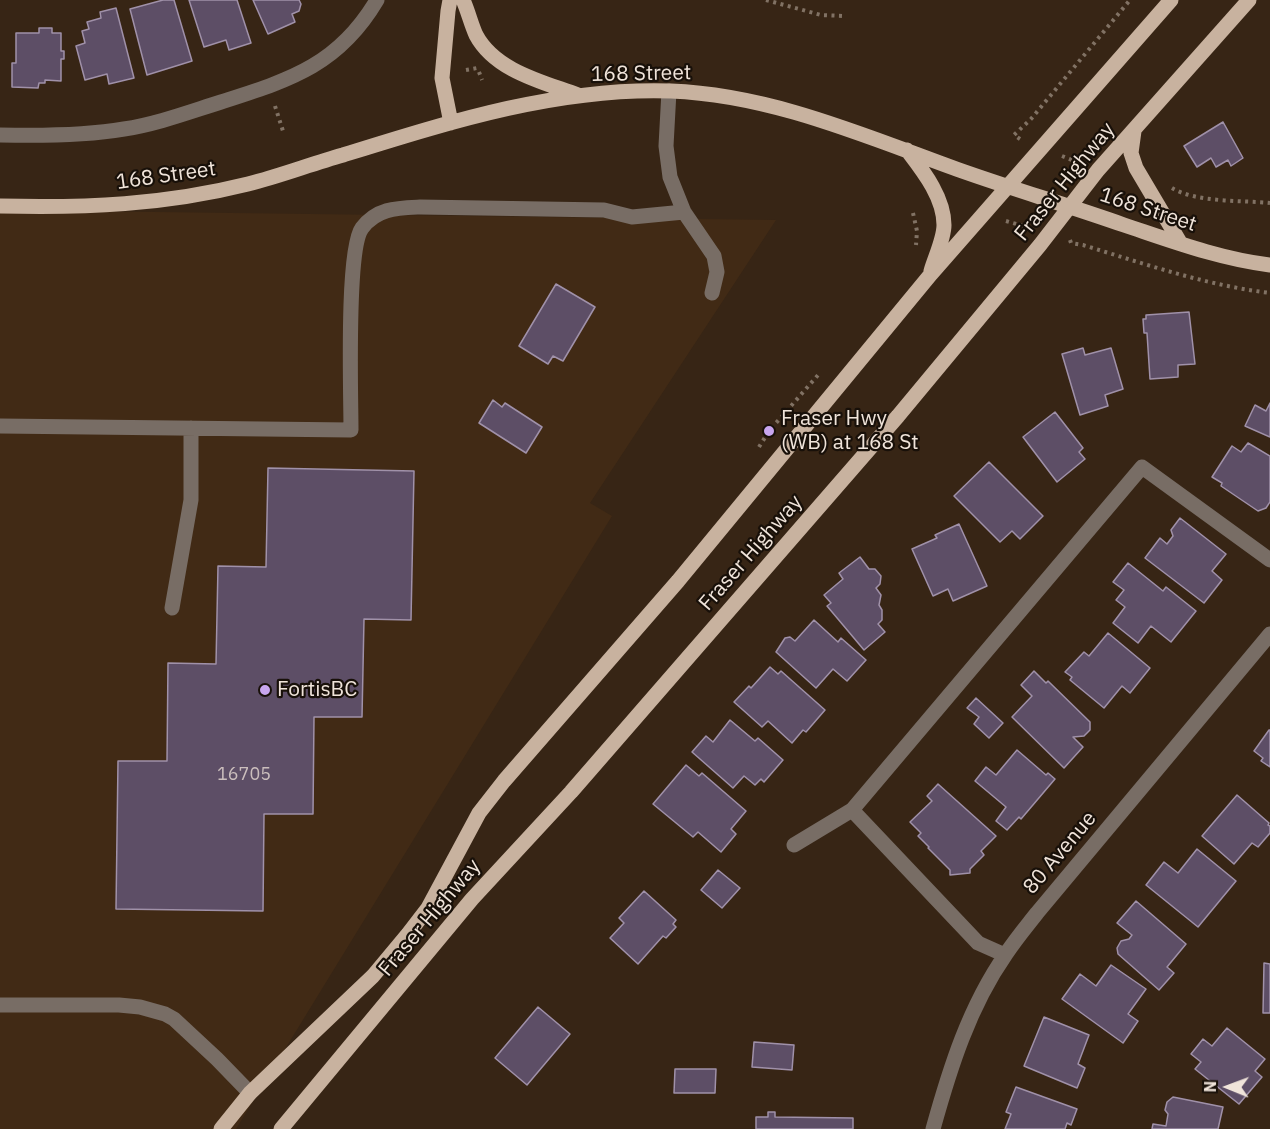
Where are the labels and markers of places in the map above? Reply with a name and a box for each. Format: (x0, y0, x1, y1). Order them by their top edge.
place label: Fraser Hwy (WB) at 168 St (781, 406, 919, 456)
marker: Fraser Hwy (WB) at 168 St (762, 424, 776, 438)
place label: FortisBC (277, 677, 357, 703)
marker: FortisBC (258, 683, 272, 697)

